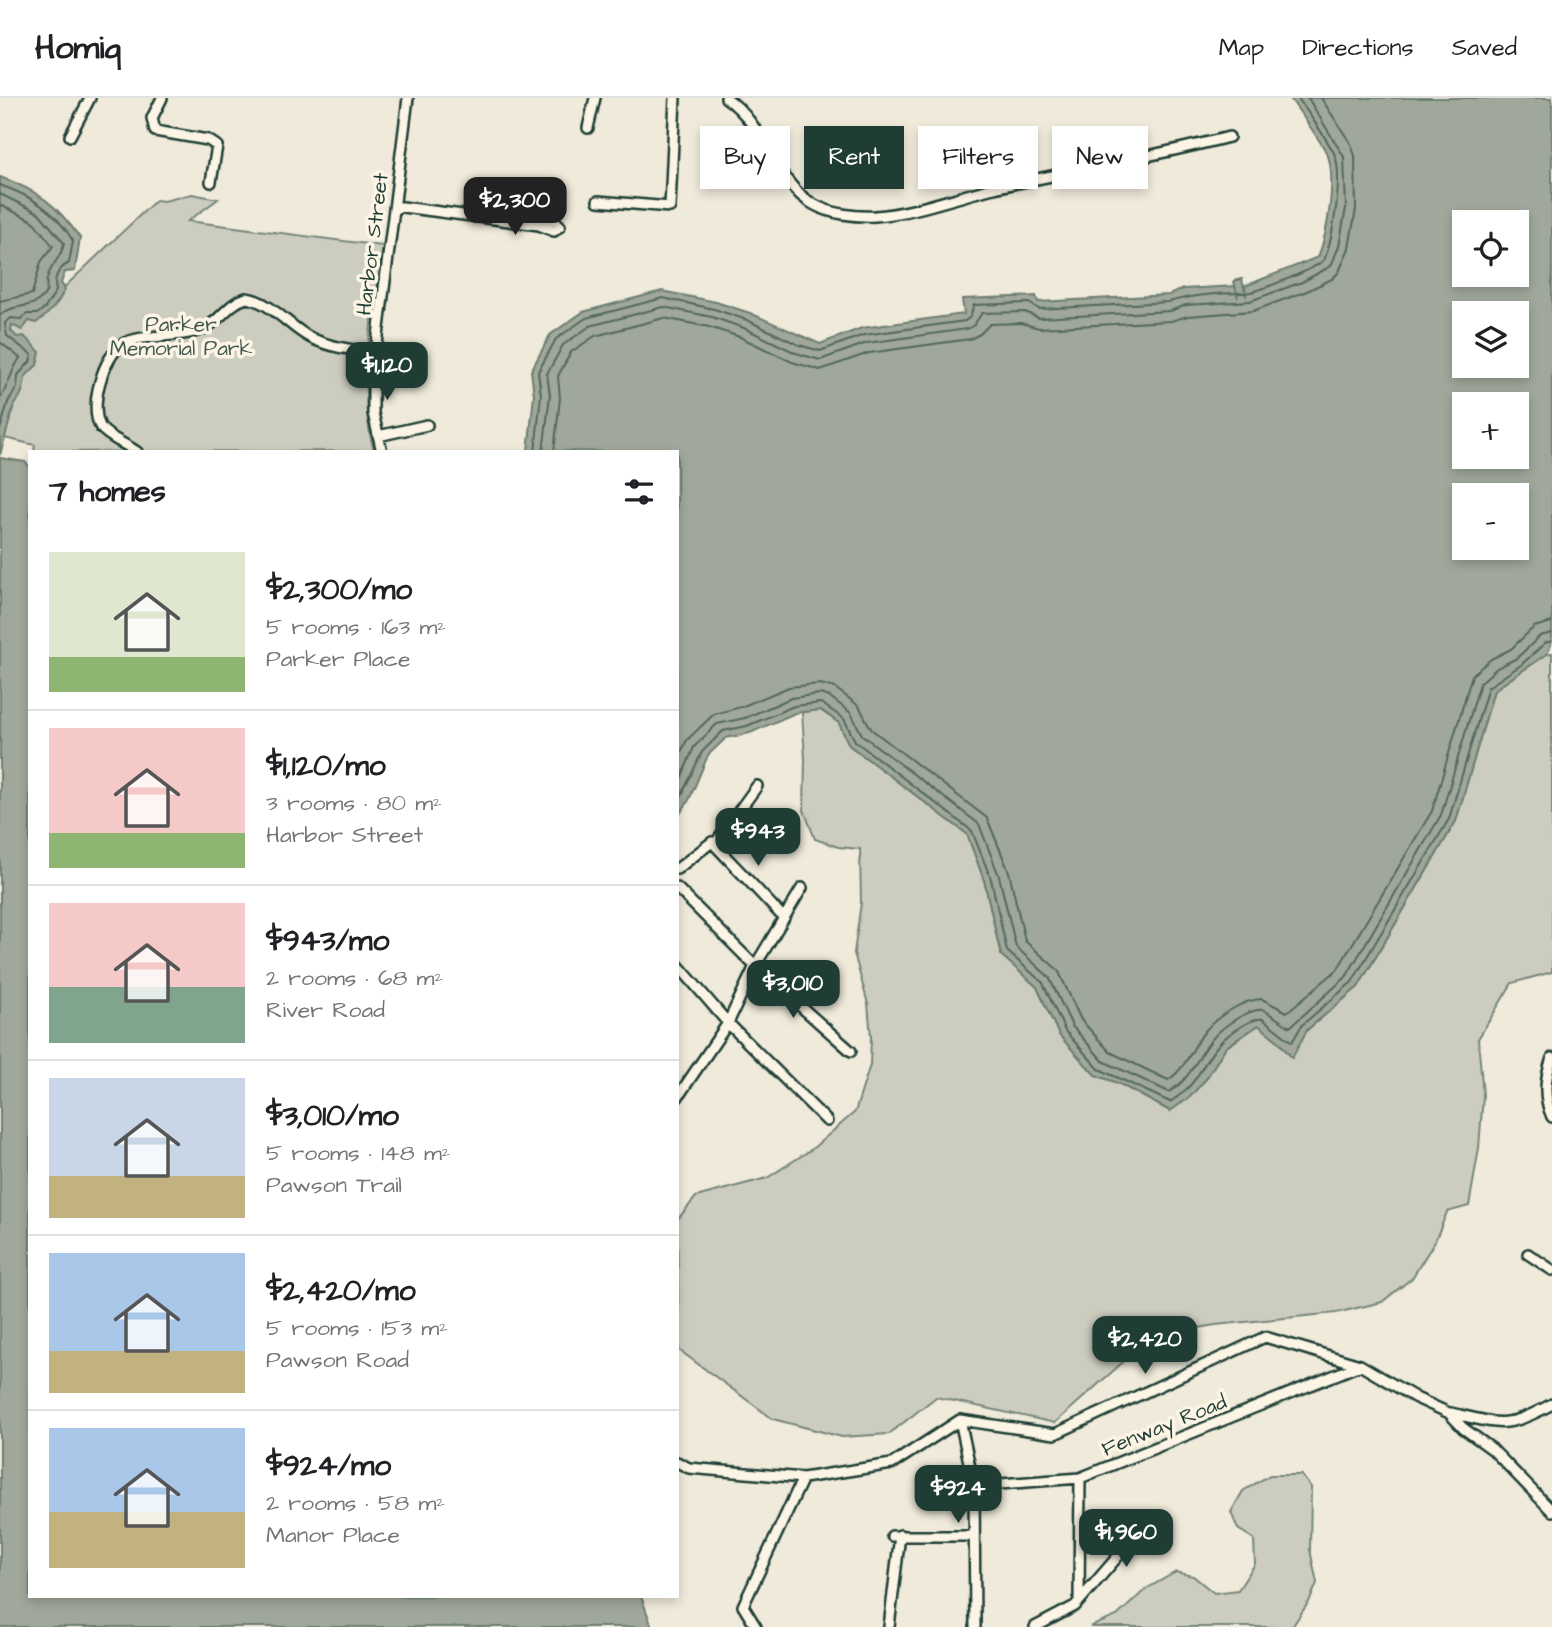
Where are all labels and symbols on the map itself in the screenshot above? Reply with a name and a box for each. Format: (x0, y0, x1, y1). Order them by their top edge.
street label: Harbor Street (349, 171, 396, 317)
pin: $2,300 (458, 178, 572, 237)
park label: Parker Memorial Park (110, 310, 252, 363)
pin: $1,120 (330, 342, 444, 402)
pin: $943 (717, 808, 799, 868)
pin: $3,010 (736, 960, 850, 1020)
pin: $2,420 (1088, 1316, 1202, 1376)
street label: Fenway Road (1097, 1387, 1232, 1466)
pin: $924 (917, 1466, 999, 1525)
pin: $1,960 (1069, 1510, 1183, 1569)

